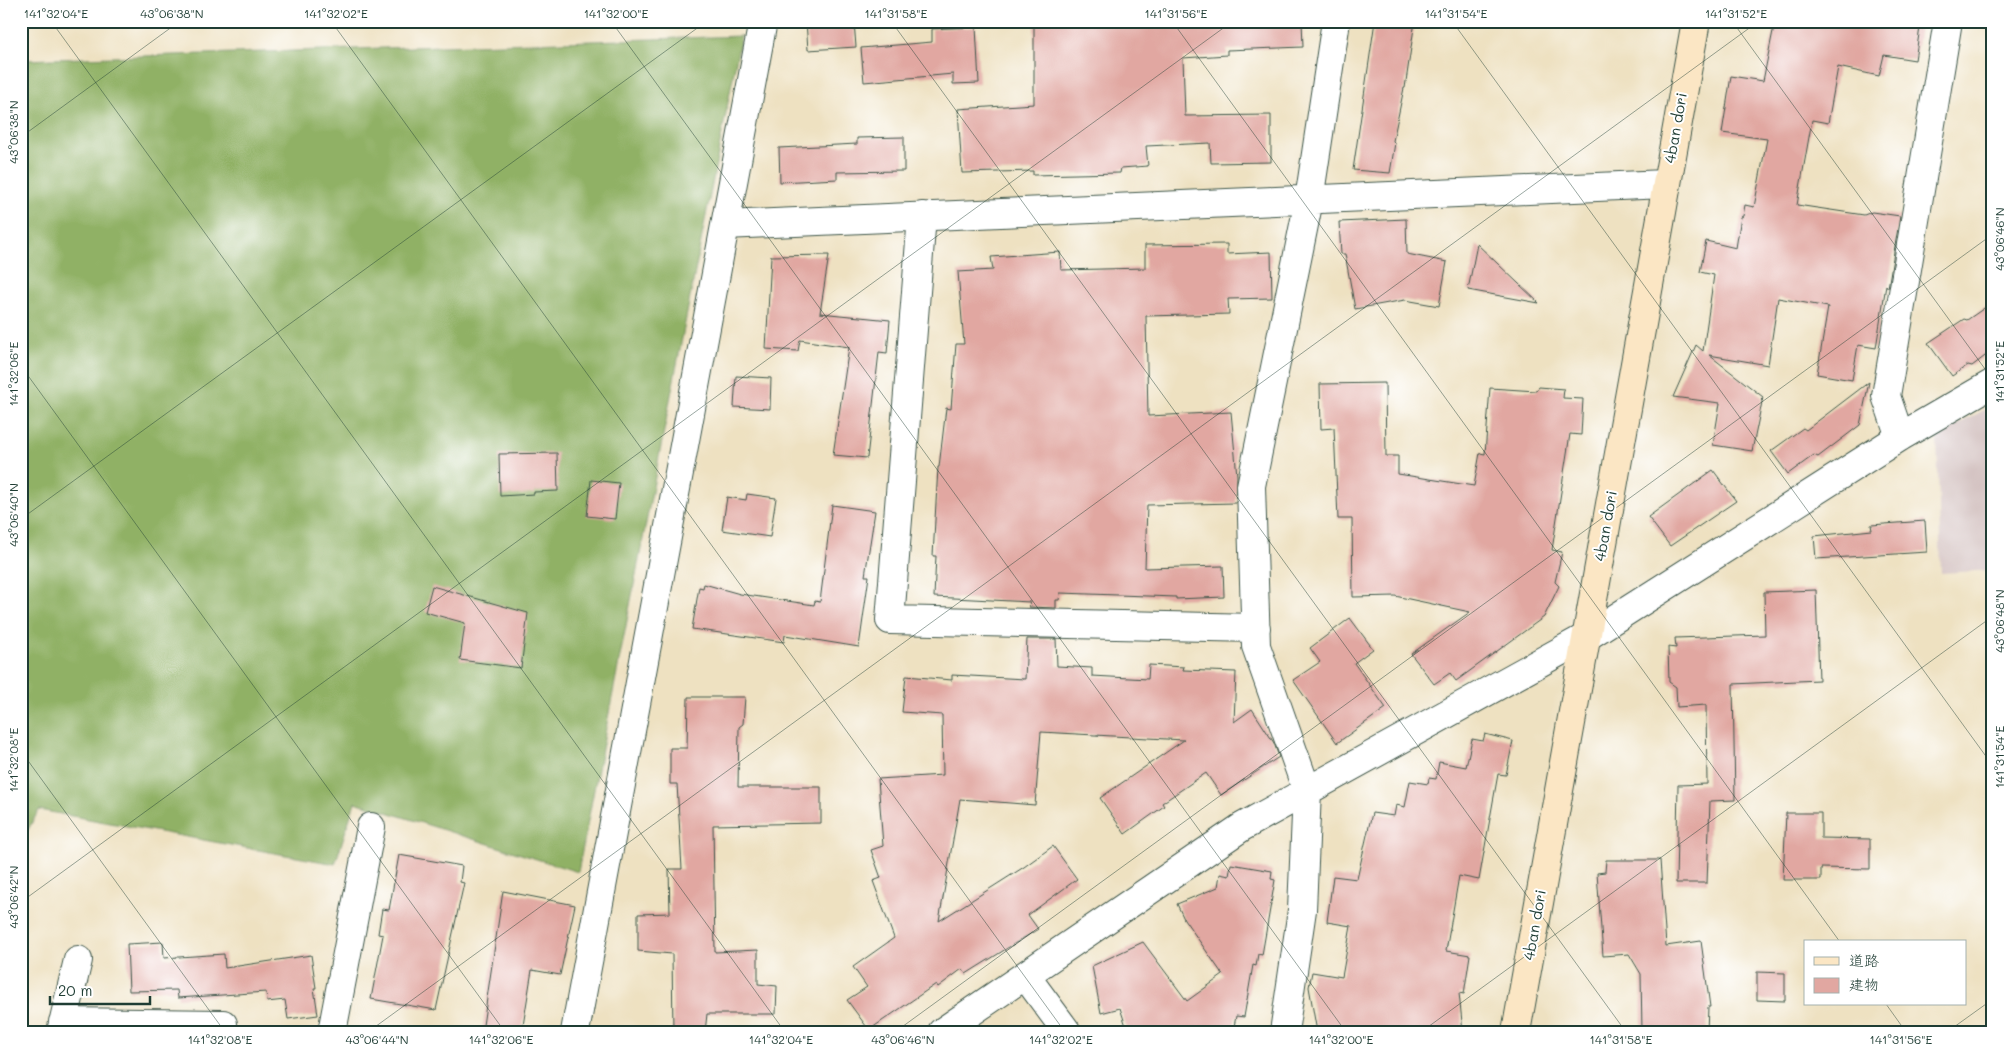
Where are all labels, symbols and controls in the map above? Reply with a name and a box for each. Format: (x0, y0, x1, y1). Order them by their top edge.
text: 141°32'04"E (24, 5, 88, 21)
text: 43°06'38"N (140, 5, 204, 21)
text: 141°32'02"E (304, 5, 368, 21)
text: 141°32'00"E (584, 5, 648, 21)
text: 141°31'58"E (865, 5, 928, 21)
text: 141°31'56"E (1145, 5, 1208, 21)
text: 141°31'54"E (1425, 5, 1487, 21)
text: 141°31'52"E (1705, 5, 1767, 21)
street label: 4ban dori (1659, 91, 1691, 165)
text: 43°06'38"N (5, 100, 21, 164)
text: 43°06'46"N (1991, 207, 2007, 271)
text: 141°31'52"E (1991, 341, 2007, 403)
text: 141°32'06"E (5, 342, 21, 406)
text: 43°06'40"N (5, 483, 21, 547)
street label: 4ban dori (1589, 489, 1621, 563)
text: 43°06'48"N (1991, 589, 2007, 653)
text: 141°31'54"E (1991, 726, 2007, 788)
text: 141°32'08"E (5, 728, 21, 792)
text: 43°06'42"N (5, 866, 21, 928)
street label: 4ban dori (1518, 888, 1550, 962)
legend (1804, 940, 1966, 1006)
text: 道路 (1849, 950, 1879, 970)
scale bar (50, 973, 150, 1005)
text: 建物 (1849, 974, 1879, 994)
text: 20 m (58, 980, 92, 1000)
text: 141°32'08"E (188, 1031, 252, 1047)
text: 43°06'44"N (345, 1031, 409, 1047)
text: 141°32'06"E (469, 1031, 533, 1047)
text: 141°32'04"E (749, 1031, 813, 1047)
text: 43°06'46"N (871, 1031, 935, 1047)
text: 141°32'02"E (1029, 1031, 1093, 1047)
text: 141°32'00"E (1309, 1031, 1373, 1047)
text: 141°31'58"E (1590, 1031, 1653, 1047)
text: 141°31'56"E (1870, 1031, 1933, 1047)

